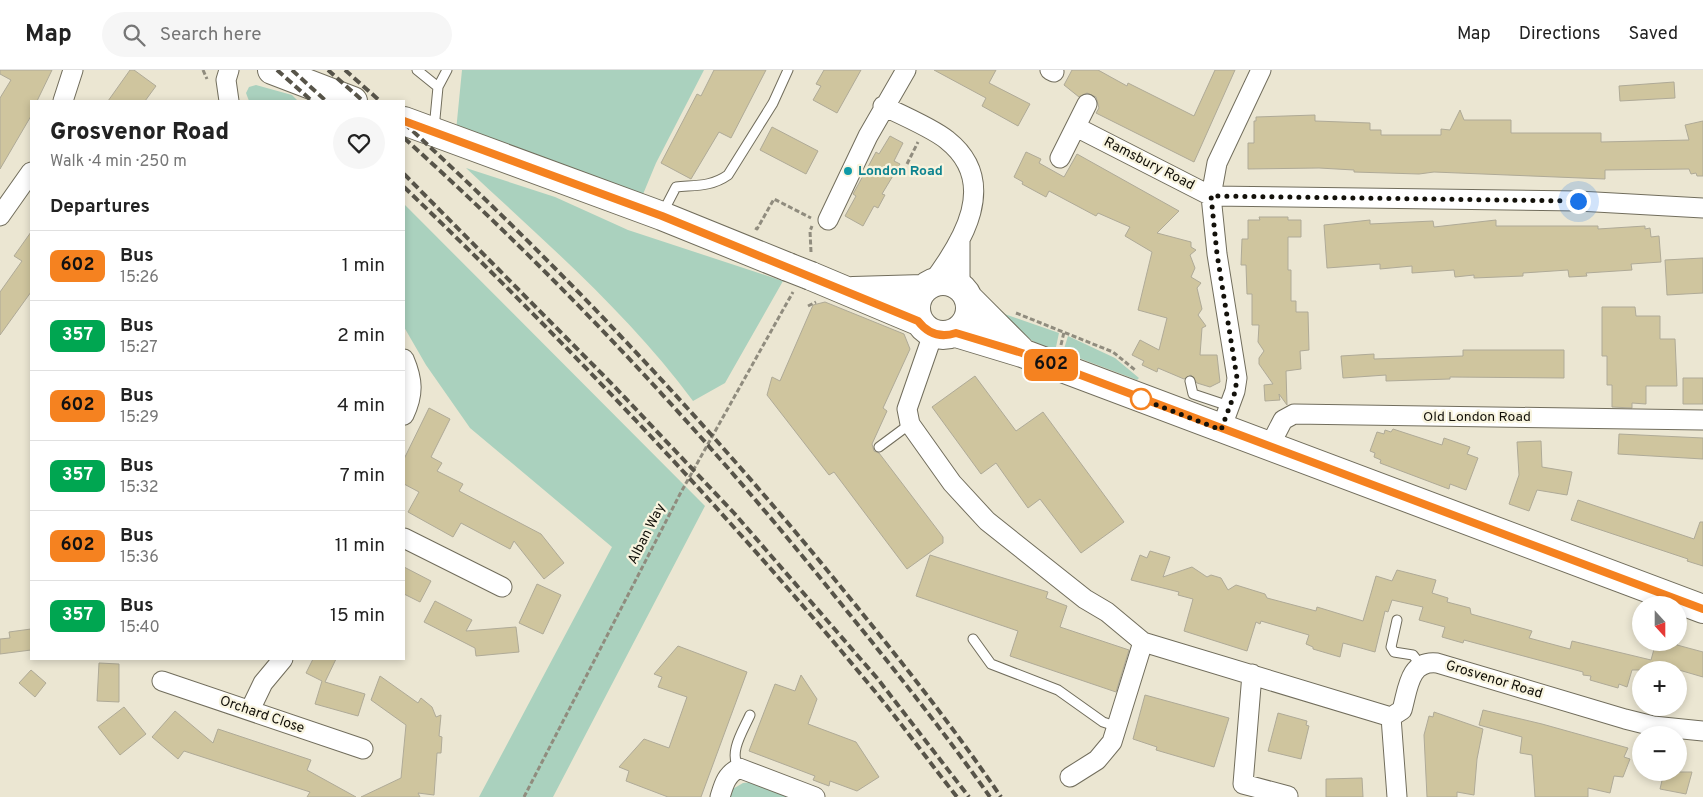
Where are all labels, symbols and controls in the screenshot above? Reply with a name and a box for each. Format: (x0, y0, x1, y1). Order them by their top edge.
search box (102, 12, 452, 57)
text: Map (25, 20, 72, 50)
icon: search (120, 21, 148, 49)
text: Search here (160, 23, 261, 47)
text: Map (1457, 23, 1491, 46)
text: Directions (1519, 23, 1601, 46)
text: Saved (1629, 23, 1678, 46)
button: heart (333, 117, 385, 169)
text: Grosvenor Road (50, 118, 229, 148)
street label: Ramsbury Road (1101, 134, 1197, 194)
text: Walk · 4 min · 250 m (50, 152, 187, 172)
place label: London Road (858, 163, 943, 180)
marker: London Road (842, 165, 854, 177)
your location (1566, 189, 1591, 214)
text: Departures (50, 195, 150, 219)
text: Bus (120, 244, 154, 268)
text: 602 (61, 254, 94, 277)
text: 1 min (342, 254, 385, 278)
text: 15:26 (120, 268, 159, 288)
text: Bus (120, 314, 154, 338)
text: 357 (62, 324, 93, 347)
text: 2 min (337, 324, 385, 348)
text: 15:27 (120, 338, 158, 358)
line badge: 602 (1022, 349, 1080, 381)
text: 602 (1034, 353, 1068, 376)
text: Bus (120, 384, 154, 408)
unlabelled marker (1130, 388, 1152, 410)
text: 602 (61, 394, 94, 417)
text: 4 min (337, 394, 385, 418)
text: 15:29 (120, 408, 159, 428)
street label: Old London Road (1423, 409, 1531, 426)
text: Bus (120, 454, 154, 478)
text: 357 (62, 464, 93, 487)
text: 7 min (340, 464, 385, 488)
text: 15:32 (120, 478, 159, 498)
street label: Alban Way (624, 501, 670, 567)
text: Bus (120, 524, 154, 548)
text: 602 (61, 534, 94, 557)
text: 11 min (335, 534, 385, 558)
text: 15:36 (120, 548, 159, 568)
text: Bus (120, 594, 154, 618)
north arrow (1632, 596, 1688, 651)
map controls (1632, 596, 1687, 781)
text: 357 (62, 604, 93, 627)
text: 15 min (330, 604, 385, 628)
text: 15:40 (120, 618, 160, 638)
street label: Grosvenor Road (1443, 657, 1545, 703)
button: + (1632, 661, 1687, 716)
street label: Orchard Close (217, 693, 307, 737)
button: − (1632, 726, 1687, 781)

